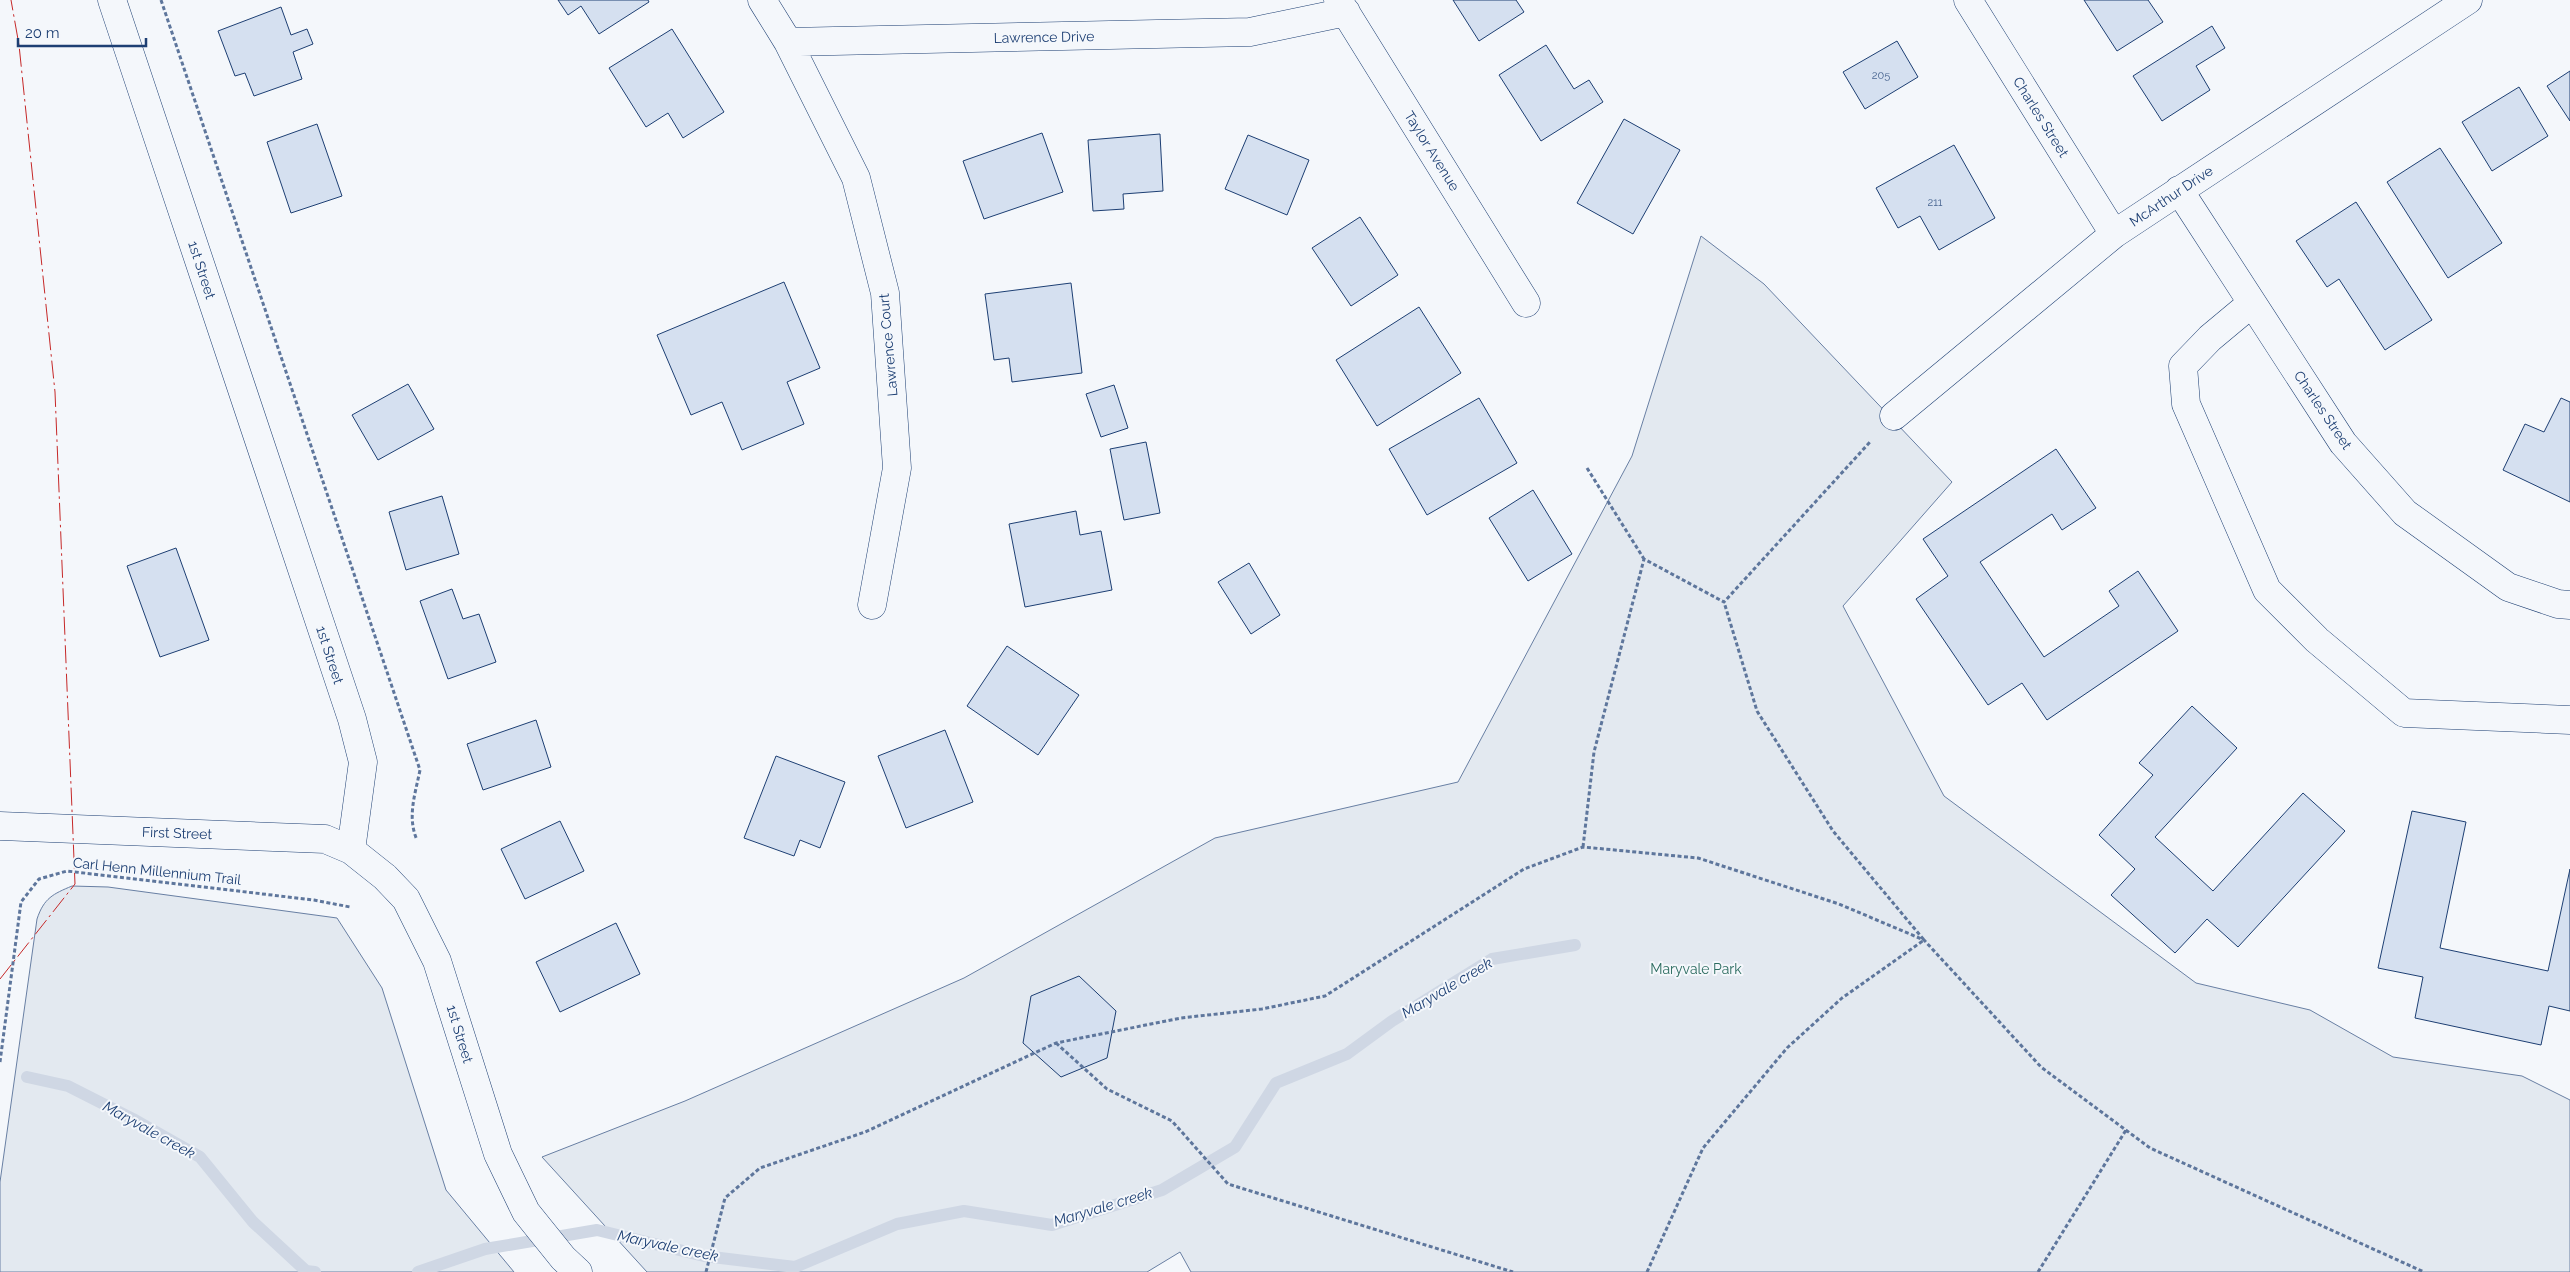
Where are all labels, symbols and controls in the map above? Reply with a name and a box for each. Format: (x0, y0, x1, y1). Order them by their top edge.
scale bar (18, 15, 145, 47)
text: 20 m (25, 24, 60, 42)
street label: Lawrence Drive (993, 28, 1095, 46)
house number: 205 (1872, 69, 1890, 82)
street label: Charles Street (2010, 74, 2072, 160)
street label: Taylor Avenue (1401, 108, 1463, 194)
street label: McArthur Drive (2126, 162, 2216, 230)
house number: 211 (1927, 196, 1943, 209)
street label: 1st Street (185, 239, 219, 301)
street label: Lawrence Court (876, 293, 900, 397)
street label: Charles Street (2291, 368, 2355, 453)
street label: 1st Street (313, 624, 347, 686)
street label: First Street (142, 824, 213, 842)
street label: Carl Henn Millennium Trail (72, 854, 242, 888)
water label: Maryvale creek (1398, 954, 1496, 1022)
park label: Maryvale Park (1650, 961, 1742, 977)
street label: 1st Street (444, 1003, 476, 1065)
water label: Maryvale creek (100, 1097, 198, 1163)
water label: Maryvale creek (1051, 1183, 1155, 1231)
water label: Maryvale creek (616, 1227, 720, 1265)

